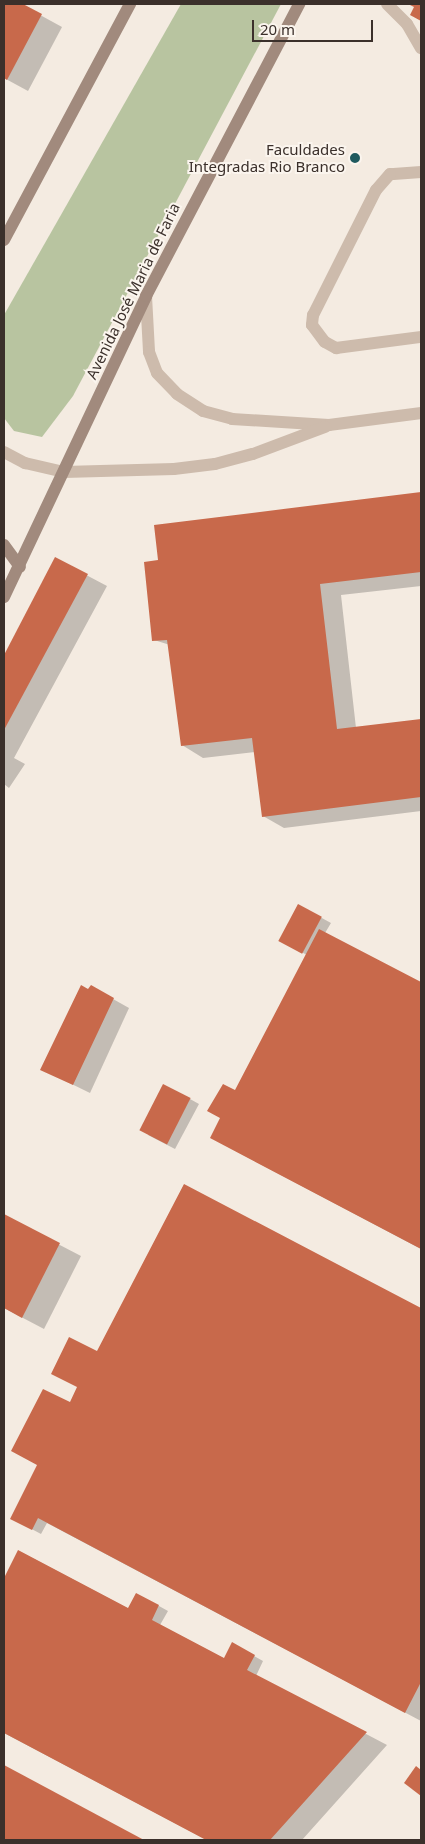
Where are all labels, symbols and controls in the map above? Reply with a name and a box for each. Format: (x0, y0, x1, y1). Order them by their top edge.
scale bar (255, 10, 376, 42)
text: 20 m (260, 19, 295, 39)
place label: Faculdades Integradas Rio Branco (189, 140, 345, 175)
marker: Faculdades Integradas Rio Branco (349, 152, 361, 164)
street label: Avenida José Maria de Faria (82, 200, 184, 382)

